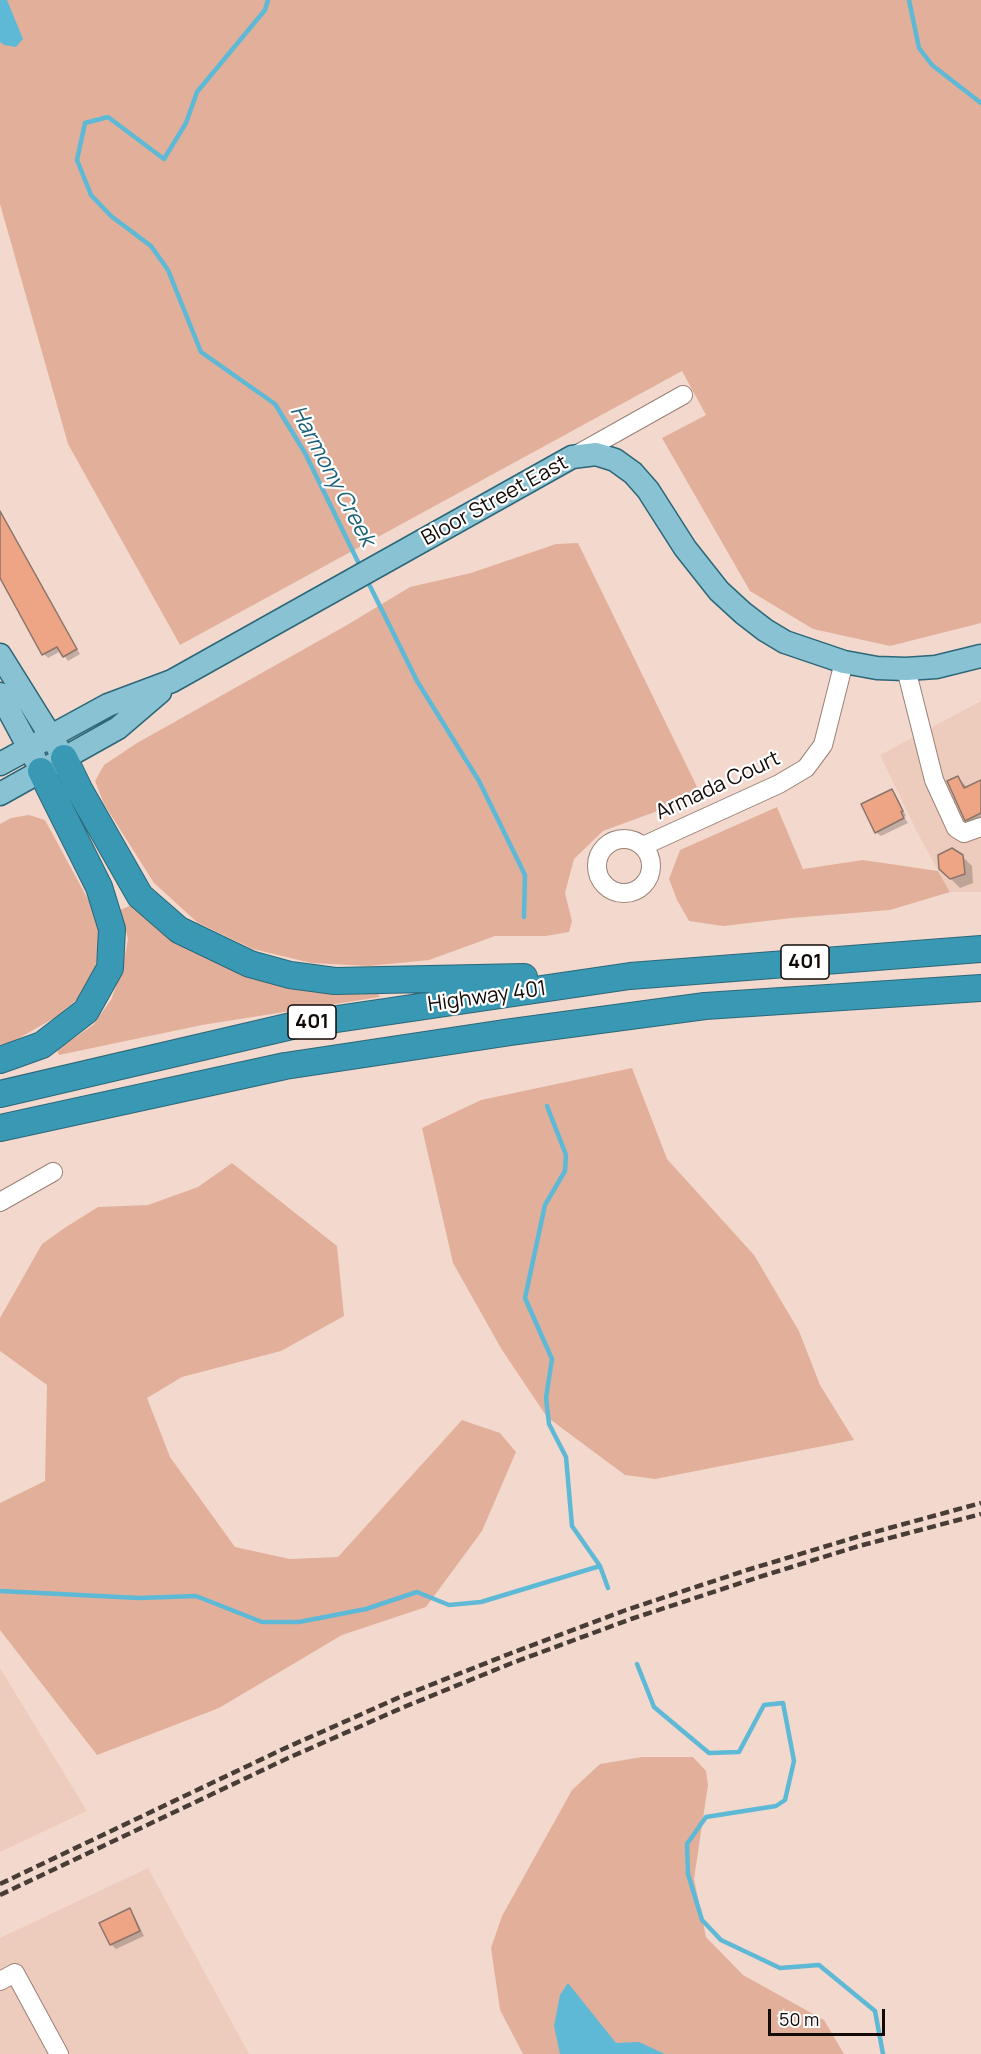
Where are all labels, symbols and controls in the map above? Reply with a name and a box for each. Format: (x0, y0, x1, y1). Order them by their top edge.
water label: Harmony Creek (284, 401, 380, 551)
street label: Bloor Street East (417, 450, 573, 552)
street label: Armada Court (652, 746, 784, 826)
road number: 401 (781, 945, 829, 979)
street label: Highway 401 (426, 976, 548, 1018)
road number: 401 (288, 1005, 336, 1039)
scale bar (771, 1997, 888, 2035)
text: 50 m (779, 2007, 819, 2031)

